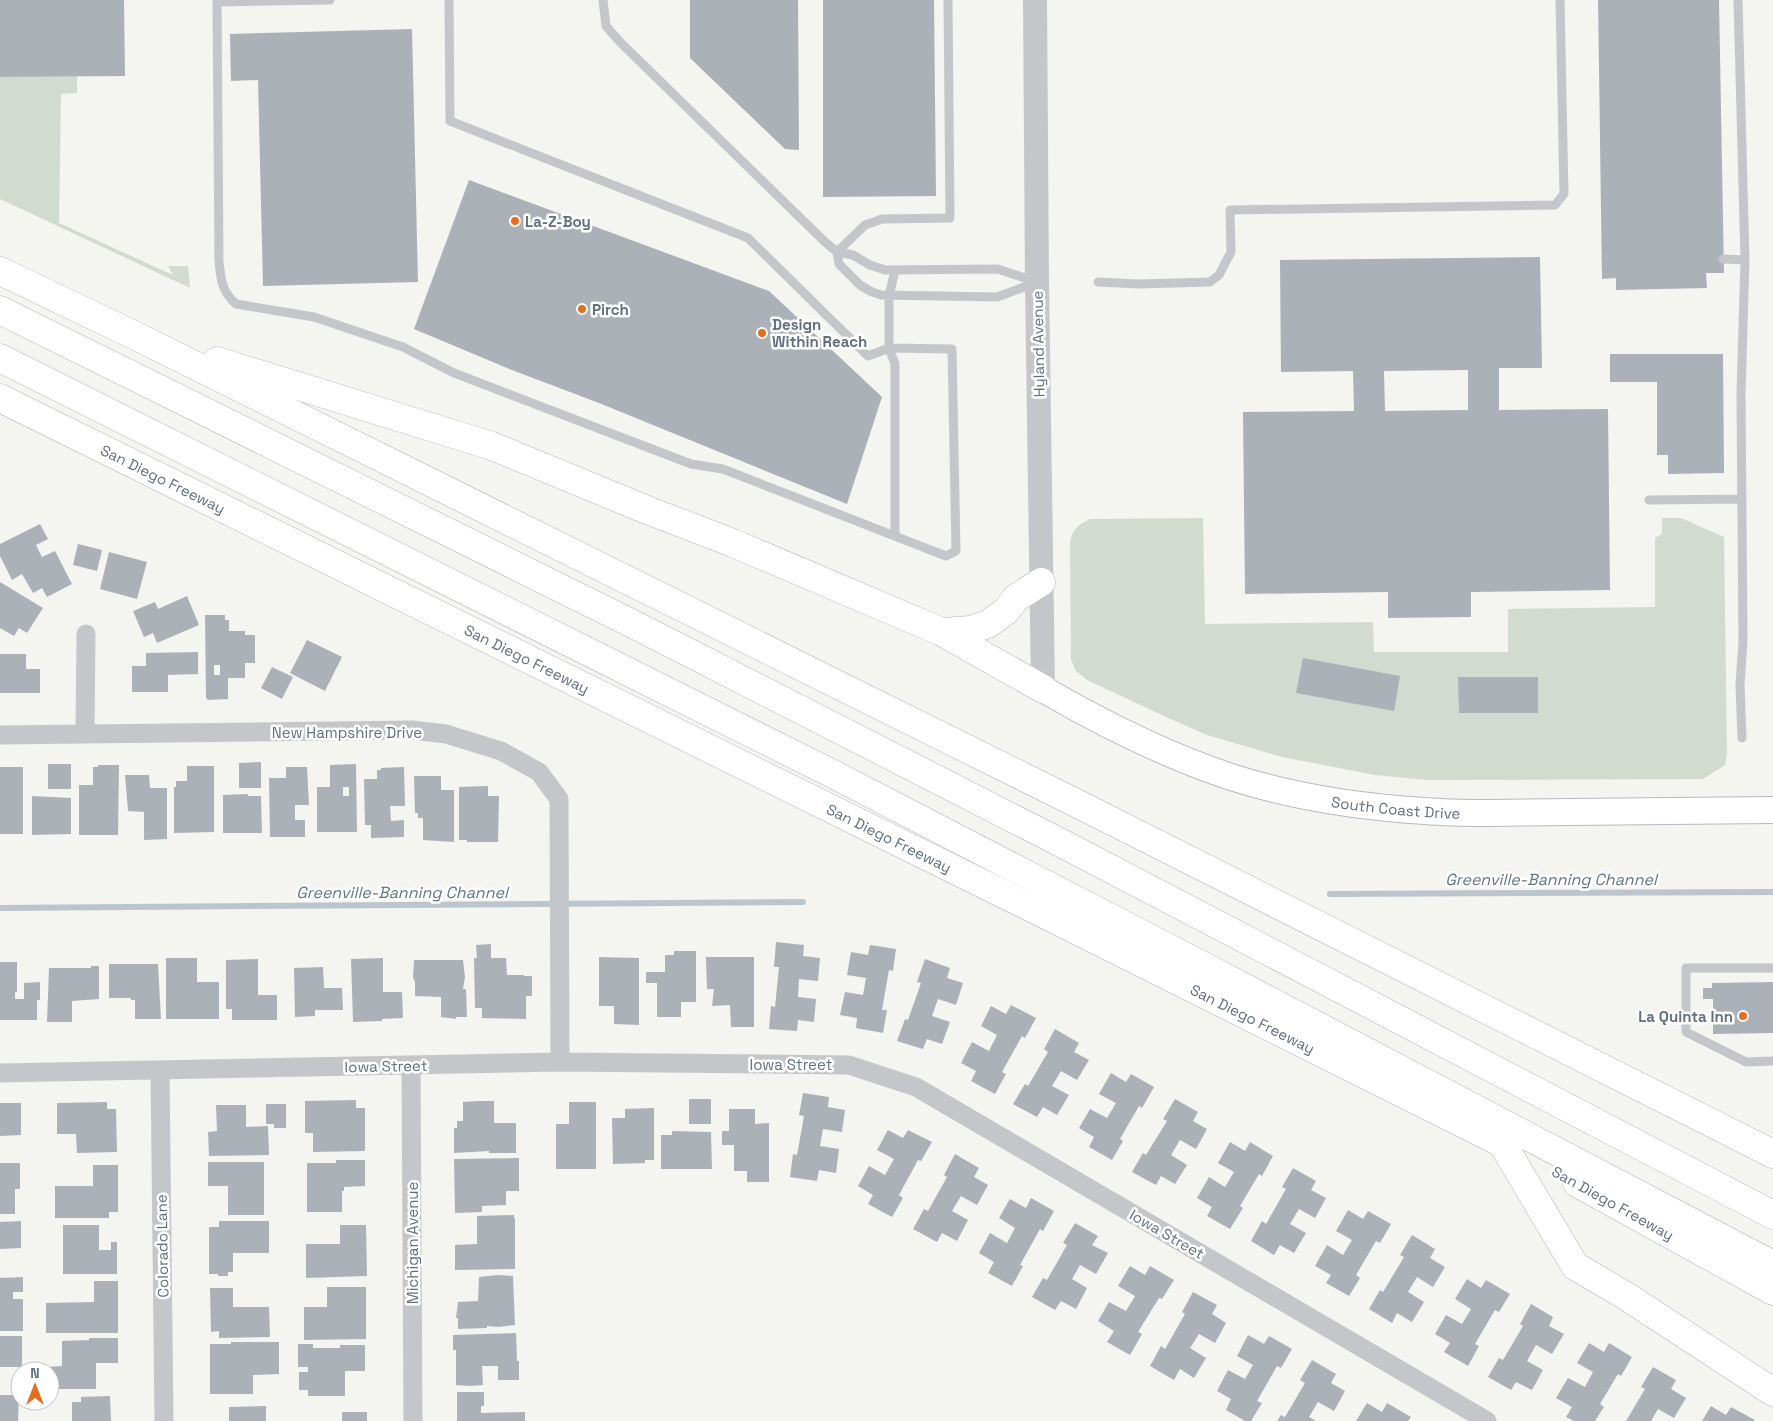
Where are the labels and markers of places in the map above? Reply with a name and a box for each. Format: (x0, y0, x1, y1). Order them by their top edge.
place label: La-Z-Boy (525, 212, 591, 231)
marker: La-Z-Boy (509, 215, 521, 227)
place label: Pirch (592, 300, 629, 319)
marker: Pirch (576, 303, 588, 315)
place label: Design Within Reach (772, 315, 867, 351)
marker: Design Within Reach (756, 327, 768, 339)
place label: La Quinta Inn (1638, 1007, 1733, 1026)
marker: La Quinta Inn (1737, 1010, 1749, 1022)

